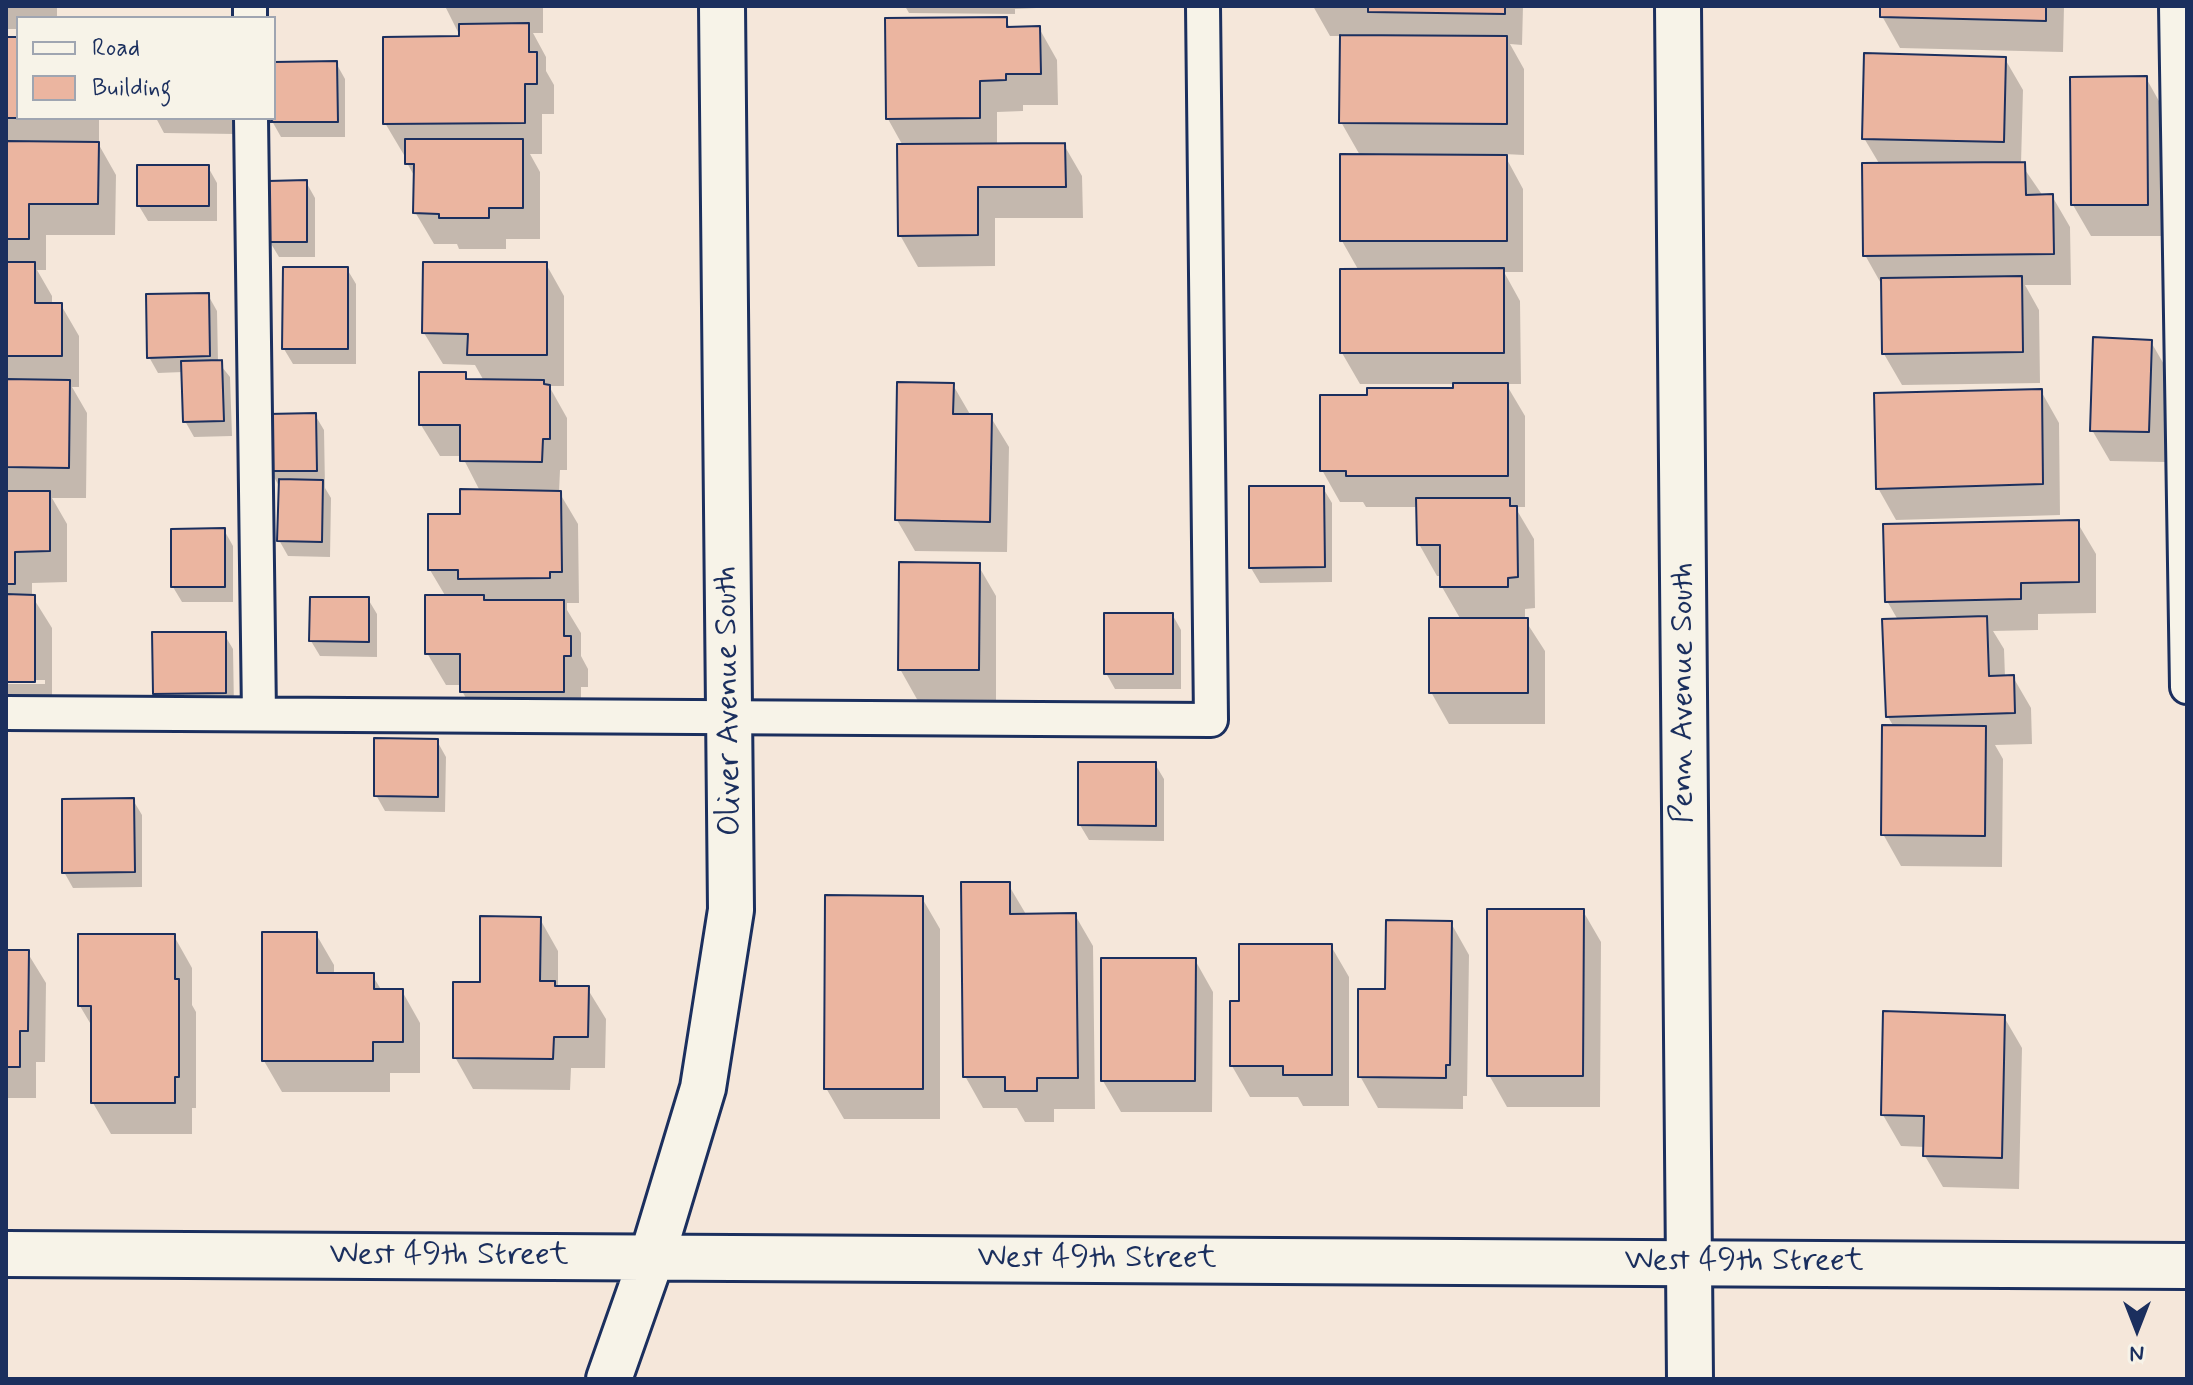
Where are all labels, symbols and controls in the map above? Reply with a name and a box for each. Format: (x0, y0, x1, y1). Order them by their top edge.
legend (16, 16, 276, 120)
text: Road (92, 33, 140, 64)
text: Building (92, 73, 172, 104)
street label: Penn Avenue South (1665, 562, 1703, 824)
street label: Oliver Avenue South (708, 565, 752, 837)
street label: West 49th Street (329, 1237, 569, 1275)
street label: West 49th Street (977, 1240, 1217, 1278)
street label: West 49th Street (1624, 1243, 1864, 1281)
north arrow (2097, 1289, 2177, 1369)
text: N (2130, 1339, 2144, 1367)

